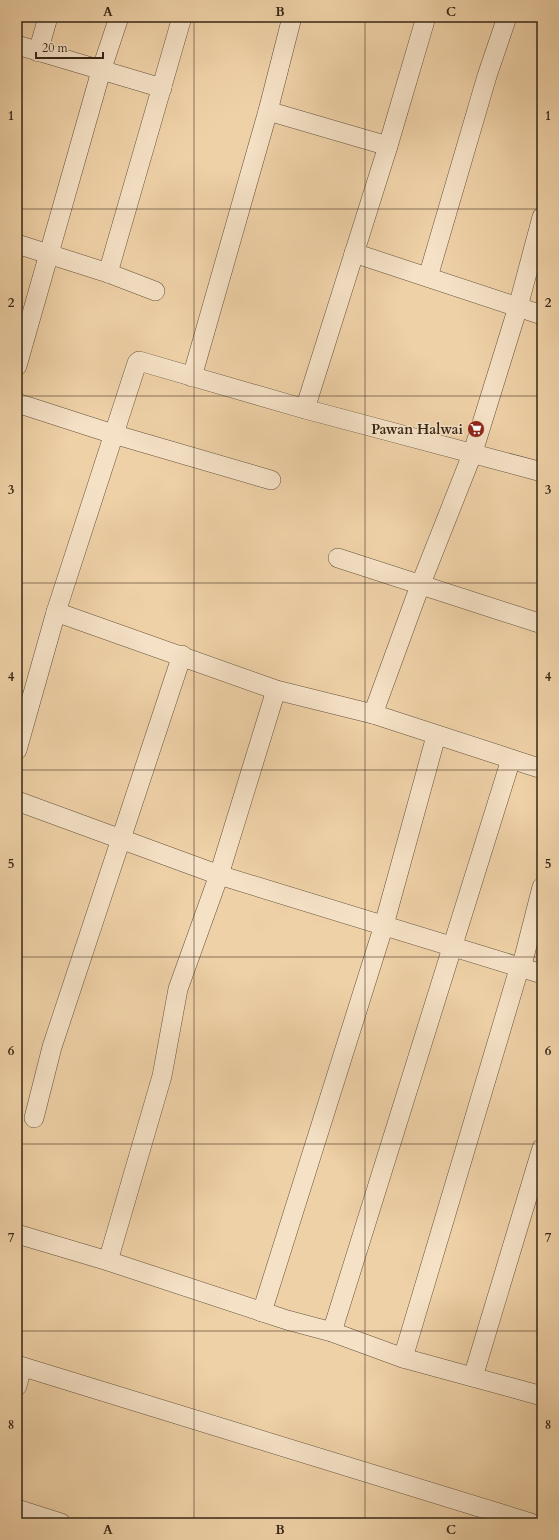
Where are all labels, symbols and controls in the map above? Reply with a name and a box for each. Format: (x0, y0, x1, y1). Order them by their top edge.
text: A (103, 3, 113, 21)
text: B (275, 3, 285, 21)
text: C (446, 3, 456, 21)
scale bar (36, 34, 103, 60)
text: 20 m (42, 40, 69, 56)
text: 1 (8, 107, 14, 125)
text: 1 (545, 107, 551, 125)
text: 2 (8, 294, 15, 312)
text: 2 (545, 294, 552, 312)
supermarket icon: Pawan Halwai (466, 419, 486, 439)
place label: Pawan Halwai (371, 420, 464, 439)
text: 3 (8, 481, 15, 499)
text: 3 (545, 481, 552, 499)
text: 4 (8, 668, 15, 686)
text: 4 (545, 668, 552, 686)
text: 5 (8, 855, 14, 873)
text: 5 (545, 855, 551, 873)
text: 6 (8, 1042, 15, 1060)
text: 6 (545, 1042, 552, 1060)
text: 7 (8, 1229, 15, 1247)
text: 7 (545, 1229, 552, 1247)
text: 8 (8, 1416, 14, 1434)
text: 8 (545, 1416, 551, 1434)
text: A (103, 1521, 113, 1539)
text: B (275, 1521, 285, 1539)
text: C (446, 1521, 456, 1539)

